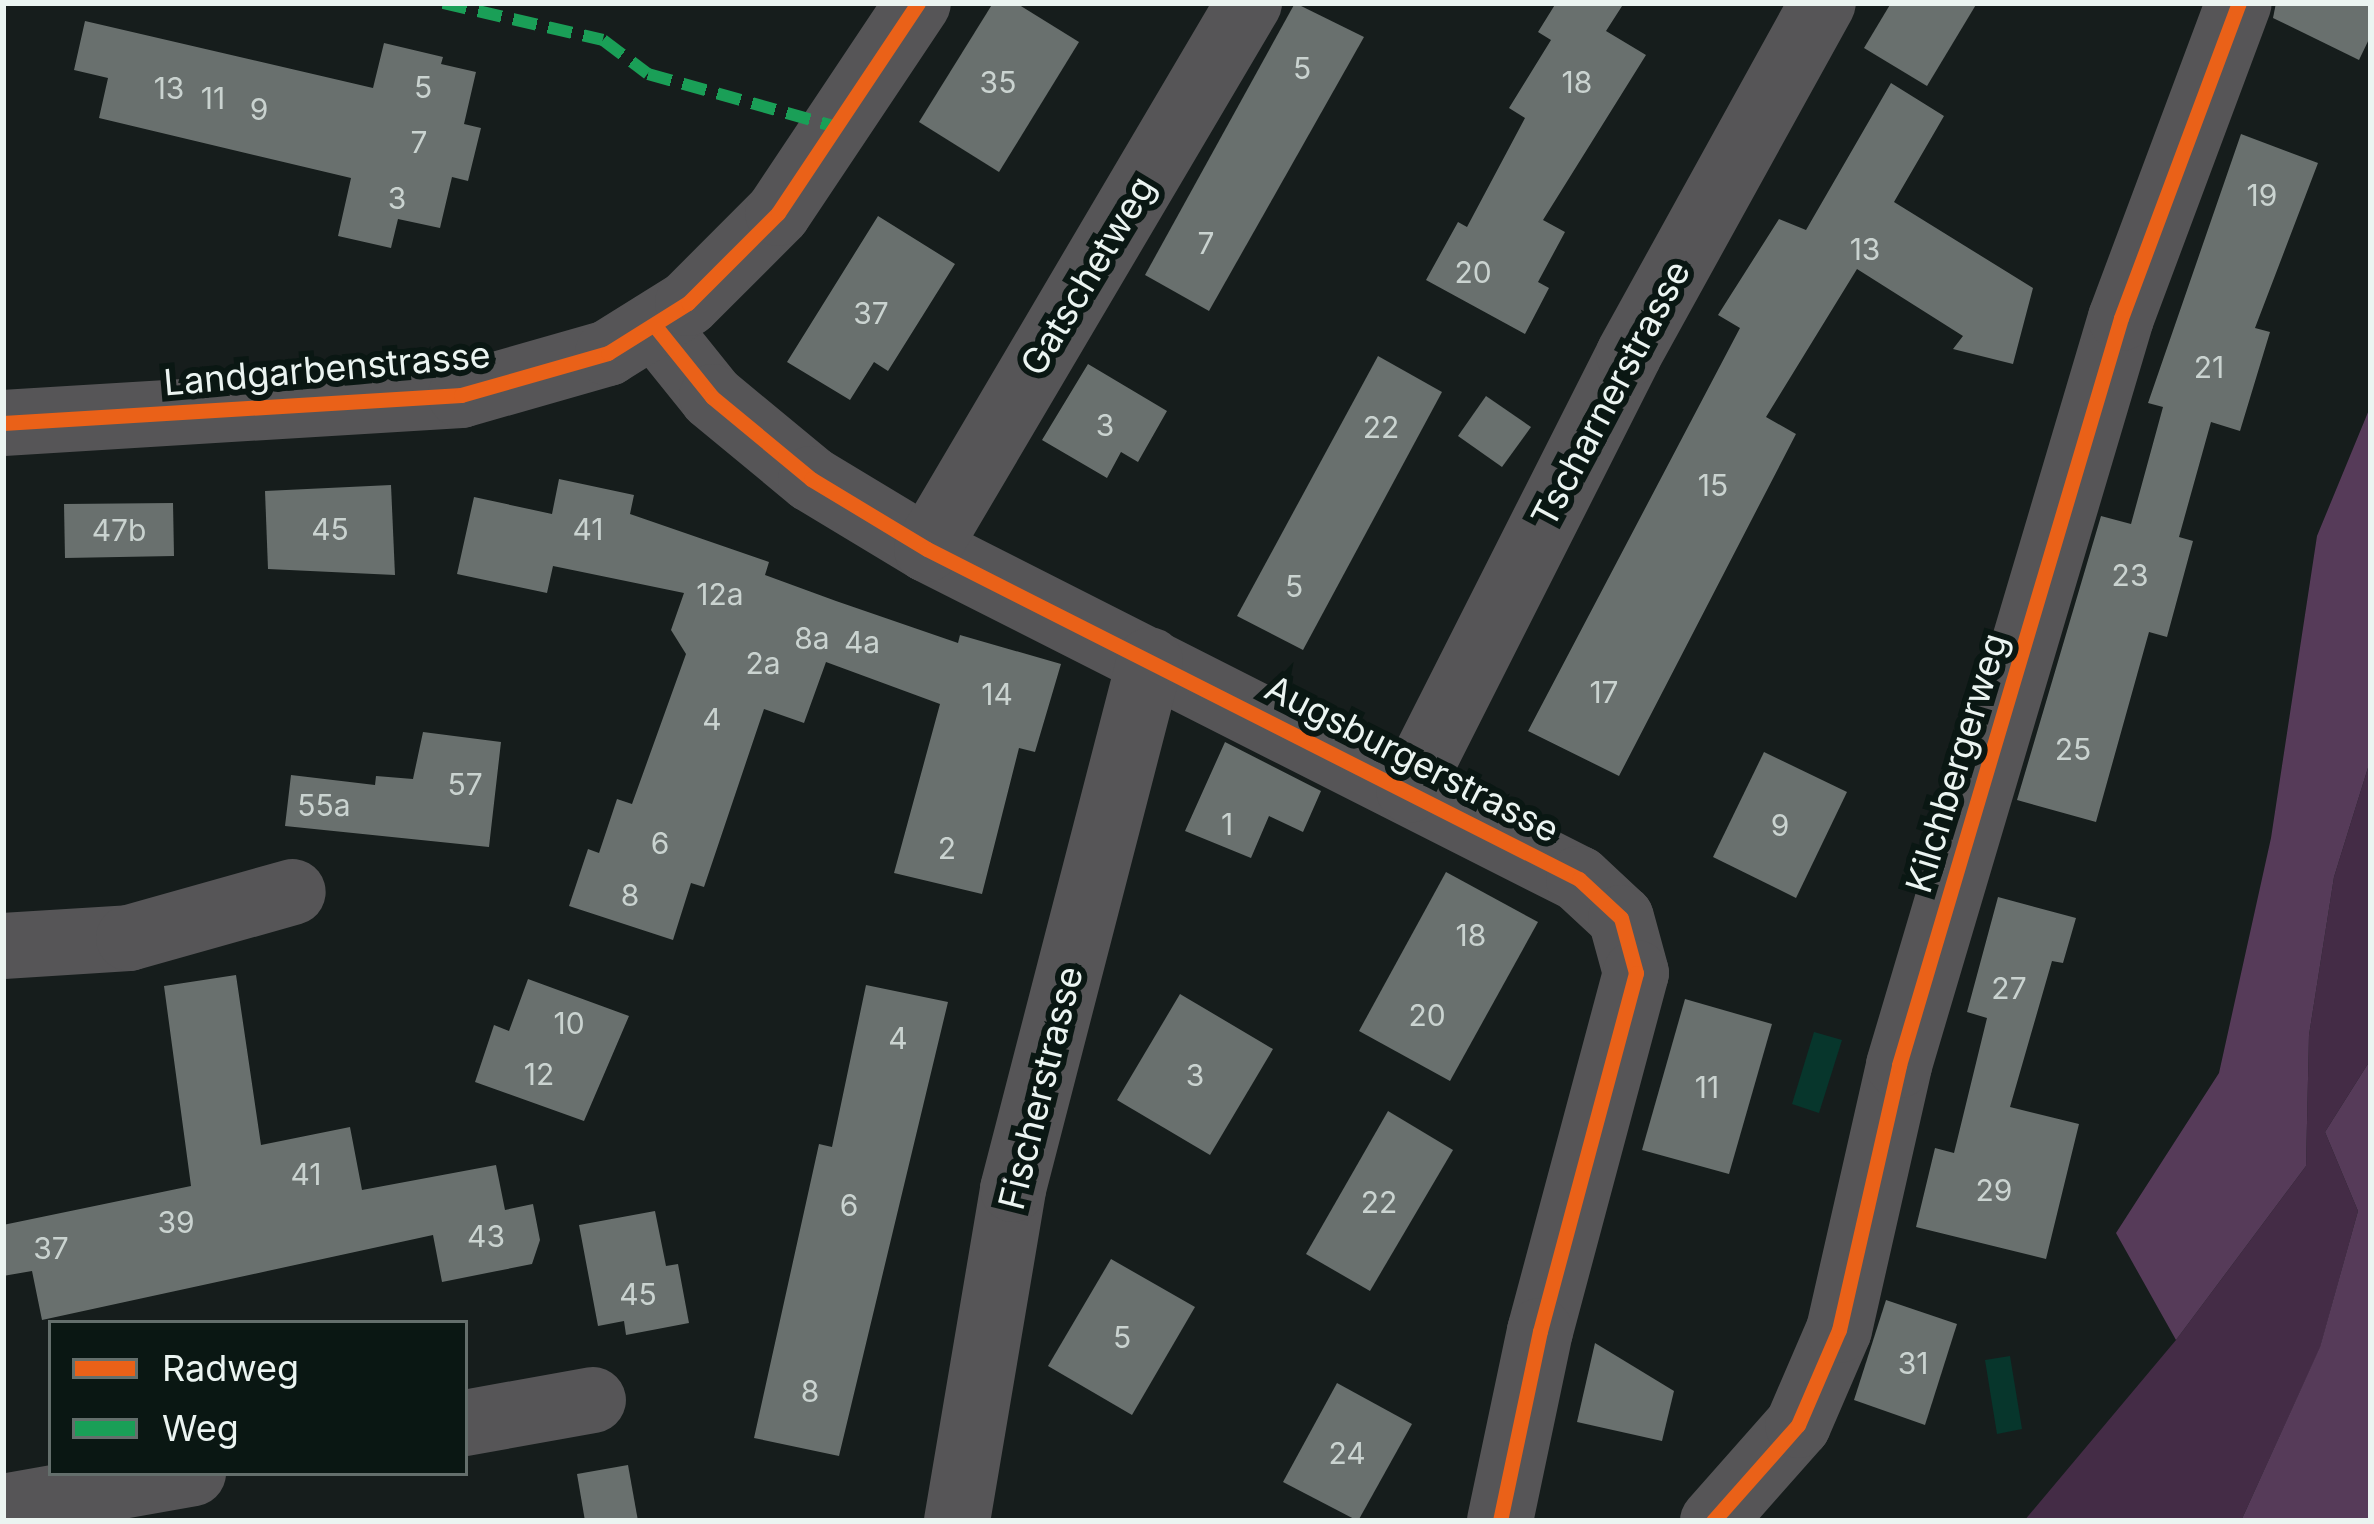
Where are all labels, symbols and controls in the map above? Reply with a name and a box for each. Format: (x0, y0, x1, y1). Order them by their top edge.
house number: 5 (1293, 50, 1311, 86)
house number: 35 (980, 64, 1016, 100)
house number: 18 (1562, 64, 1592, 100)
house number: 5 (414, 69, 432, 105)
house number: 13 (154, 70, 184, 106)
house number: 11 (201, 80, 225, 116)
house number: 9 (250, 91, 268, 127)
house number: 7 (411, 124, 427, 160)
street label: Gatschetweg (1012, 169, 1164, 383)
house number: 19 (2247, 177, 2277, 213)
house number: 3 (388, 180, 406, 216)
house number: 7 (1198, 225, 1214, 261)
house number: 13 (1850, 231, 1880, 267)
house number: 20 (1454, 254, 1492, 290)
street label: Tscharnerstrasse (1523, 254, 1699, 534)
house number: 37 (853, 295, 889, 331)
street label: Landgarbenstrasse (162, 333, 492, 405)
house number: 21 (2194, 349, 2224, 385)
house number: 3 (1096, 407, 1114, 443)
house number: 22 (1363, 409, 1399, 445)
house number: 15 (1698, 467, 1728, 503)
house number: 45 (311, 511, 349, 547)
house number: 41 (573, 511, 603, 547)
house number: 47b (92, 512, 146, 548)
house number: 23 (2112, 557, 2148, 593)
house number: 5 (1285, 568, 1303, 604)
house number: 12a (696, 576, 744, 612)
house number: 8a (794, 620, 830, 656)
house number: 4a (844, 624, 880, 660)
street label: Kilchbergerweg (1897, 628, 2017, 898)
house number: 2a (745, 645, 781, 681)
street label: Augsburgerstrasse (1258, 666, 1566, 852)
house number: 17 (1589, 674, 1619, 710)
house number: 14 (981, 676, 1013, 712)
house number: 4 (702, 701, 722, 737)
house number: 25 (2055, 731, 2091, 767)
house number: 57 (447, 766, 483, 802)
house number: 55a (297, 787, 351, 823)
house number: 1 (1221, 806, 1233, 842)
house number: 9 (1771, 807, 1789, 843)
house number: 6 (651, 825, 669, 861)
house number: 2 (938, 830, 956, 866)
house number: 8 (621, 877, 639, 913)
house number: 18 (1456, 917, 1486, 953)
street label: Fischerstrasse (990, 962, 1092, 1214)
house number: 27 (1991, 970, 2027, 1006)
house number: 20 (1408, 997, 1446, 1033)
house number: 10 (553, 1005, 585, 1041)
house number: 4 (888, 1020, 908, 1056)
house number: 12 (524, 1056, 554, 1092)
house number: 3 (1186, 1057, 1204, 1093)
house number: 11 (1695, 1069, 1719, 1105)
house number: 41 (291, 1156, 321, 1192)
house number: 29 (1976, 1172, 2012, 1208)
house number: 22 (1361, 1184, 1397, 1220)
house number: 6 (840, 1187, 858, 1223)
house number: 39 (157, 1204, 195, 1240)
house number: 43 (467, 1218, 505, 1254)
house number: 37 (33, 1230, 69, 1266)
house number: 45 (619, 1276, 657, 1312)
house number: 5 (1113, 1319, 1131, 1355)
legend (48, 1320, 468, 1476)
house number: 31 (1898, 1345, 1928, 1381)
text: Radweg (162, 1346, 299, 1390)
house number: 8 (801, 1373, 819, 1409)
text: Weg (162, 1406, 239, 1450)
house number: 24 (1328, 1435, 1366, 1471)

